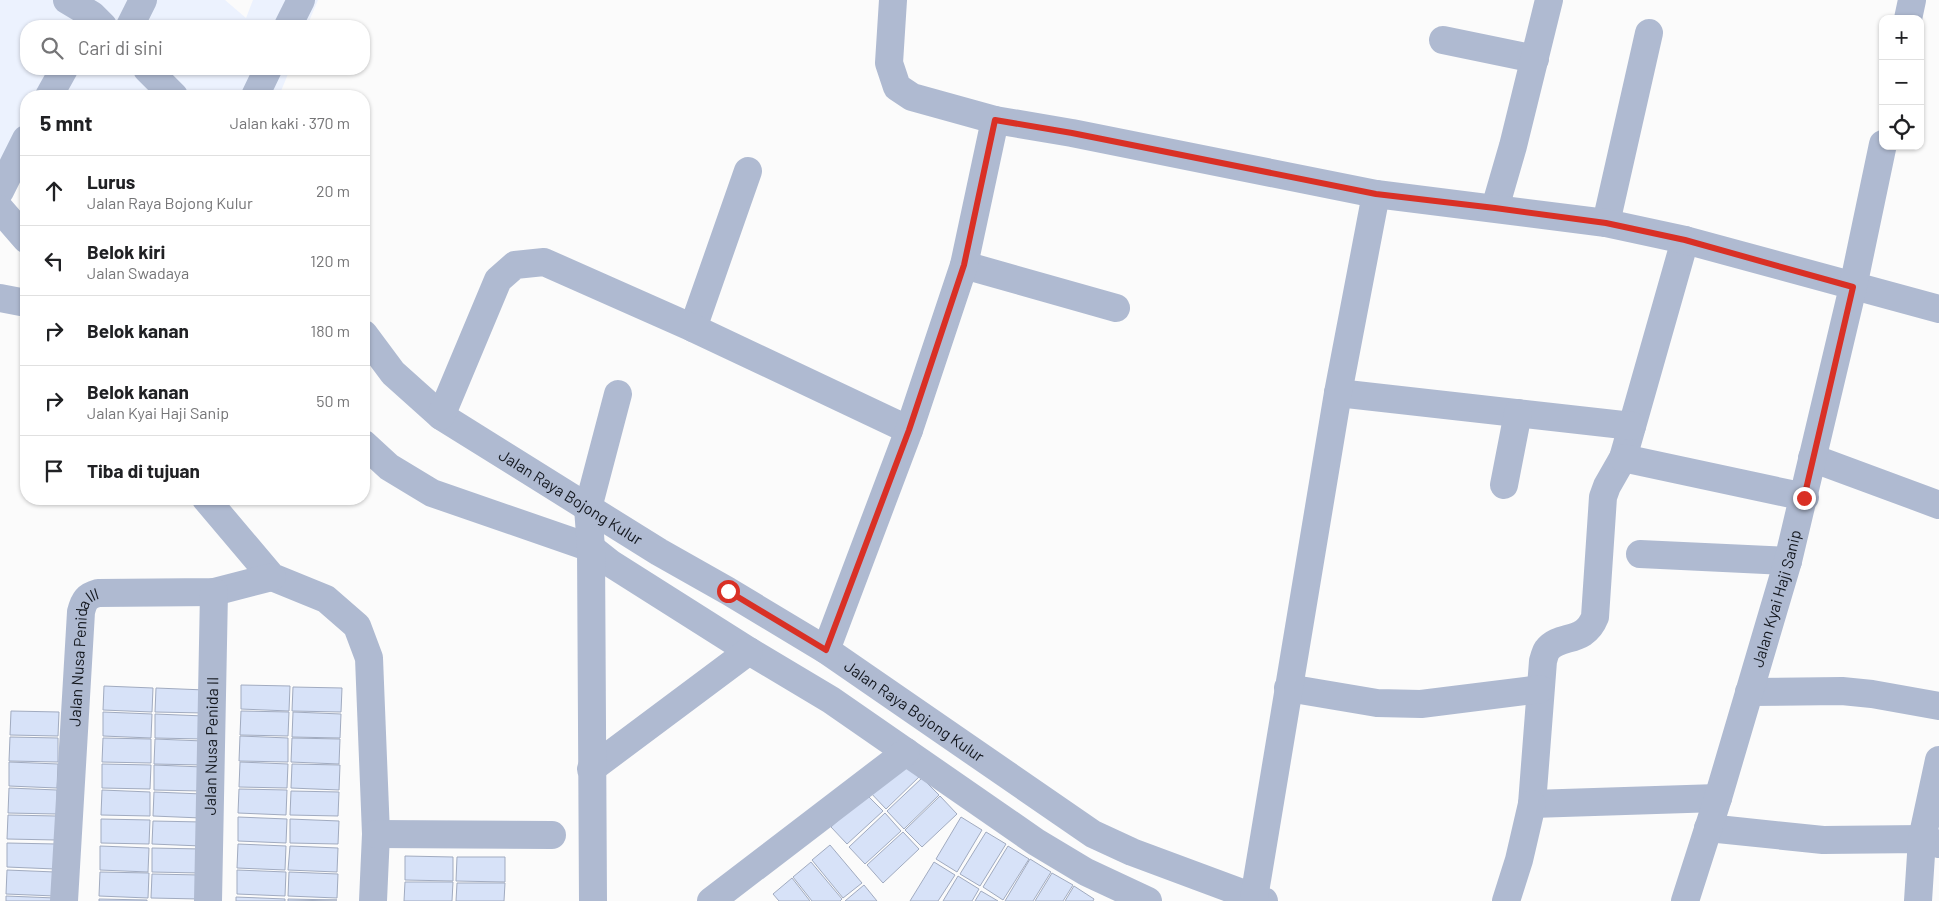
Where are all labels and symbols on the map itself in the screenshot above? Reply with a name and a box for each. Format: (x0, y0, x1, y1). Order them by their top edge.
street label: Jalan Raya Bojong Kulur (496, 445, 647, 549)
route end (1793, 487, 1816, 510)
street label: Jalan Kyai Haji Sanip (1747, 528, 1804, 669)
route start (717, 580, 740, 603)
street label: Jalan Nusa Penida III (64, 583, 101, 727)
street label: Jalan Raya Bojong Kulur (841, 656, 989, 765)
street label: Jalan Nusa Penida II (200, 677, 221, 815)

